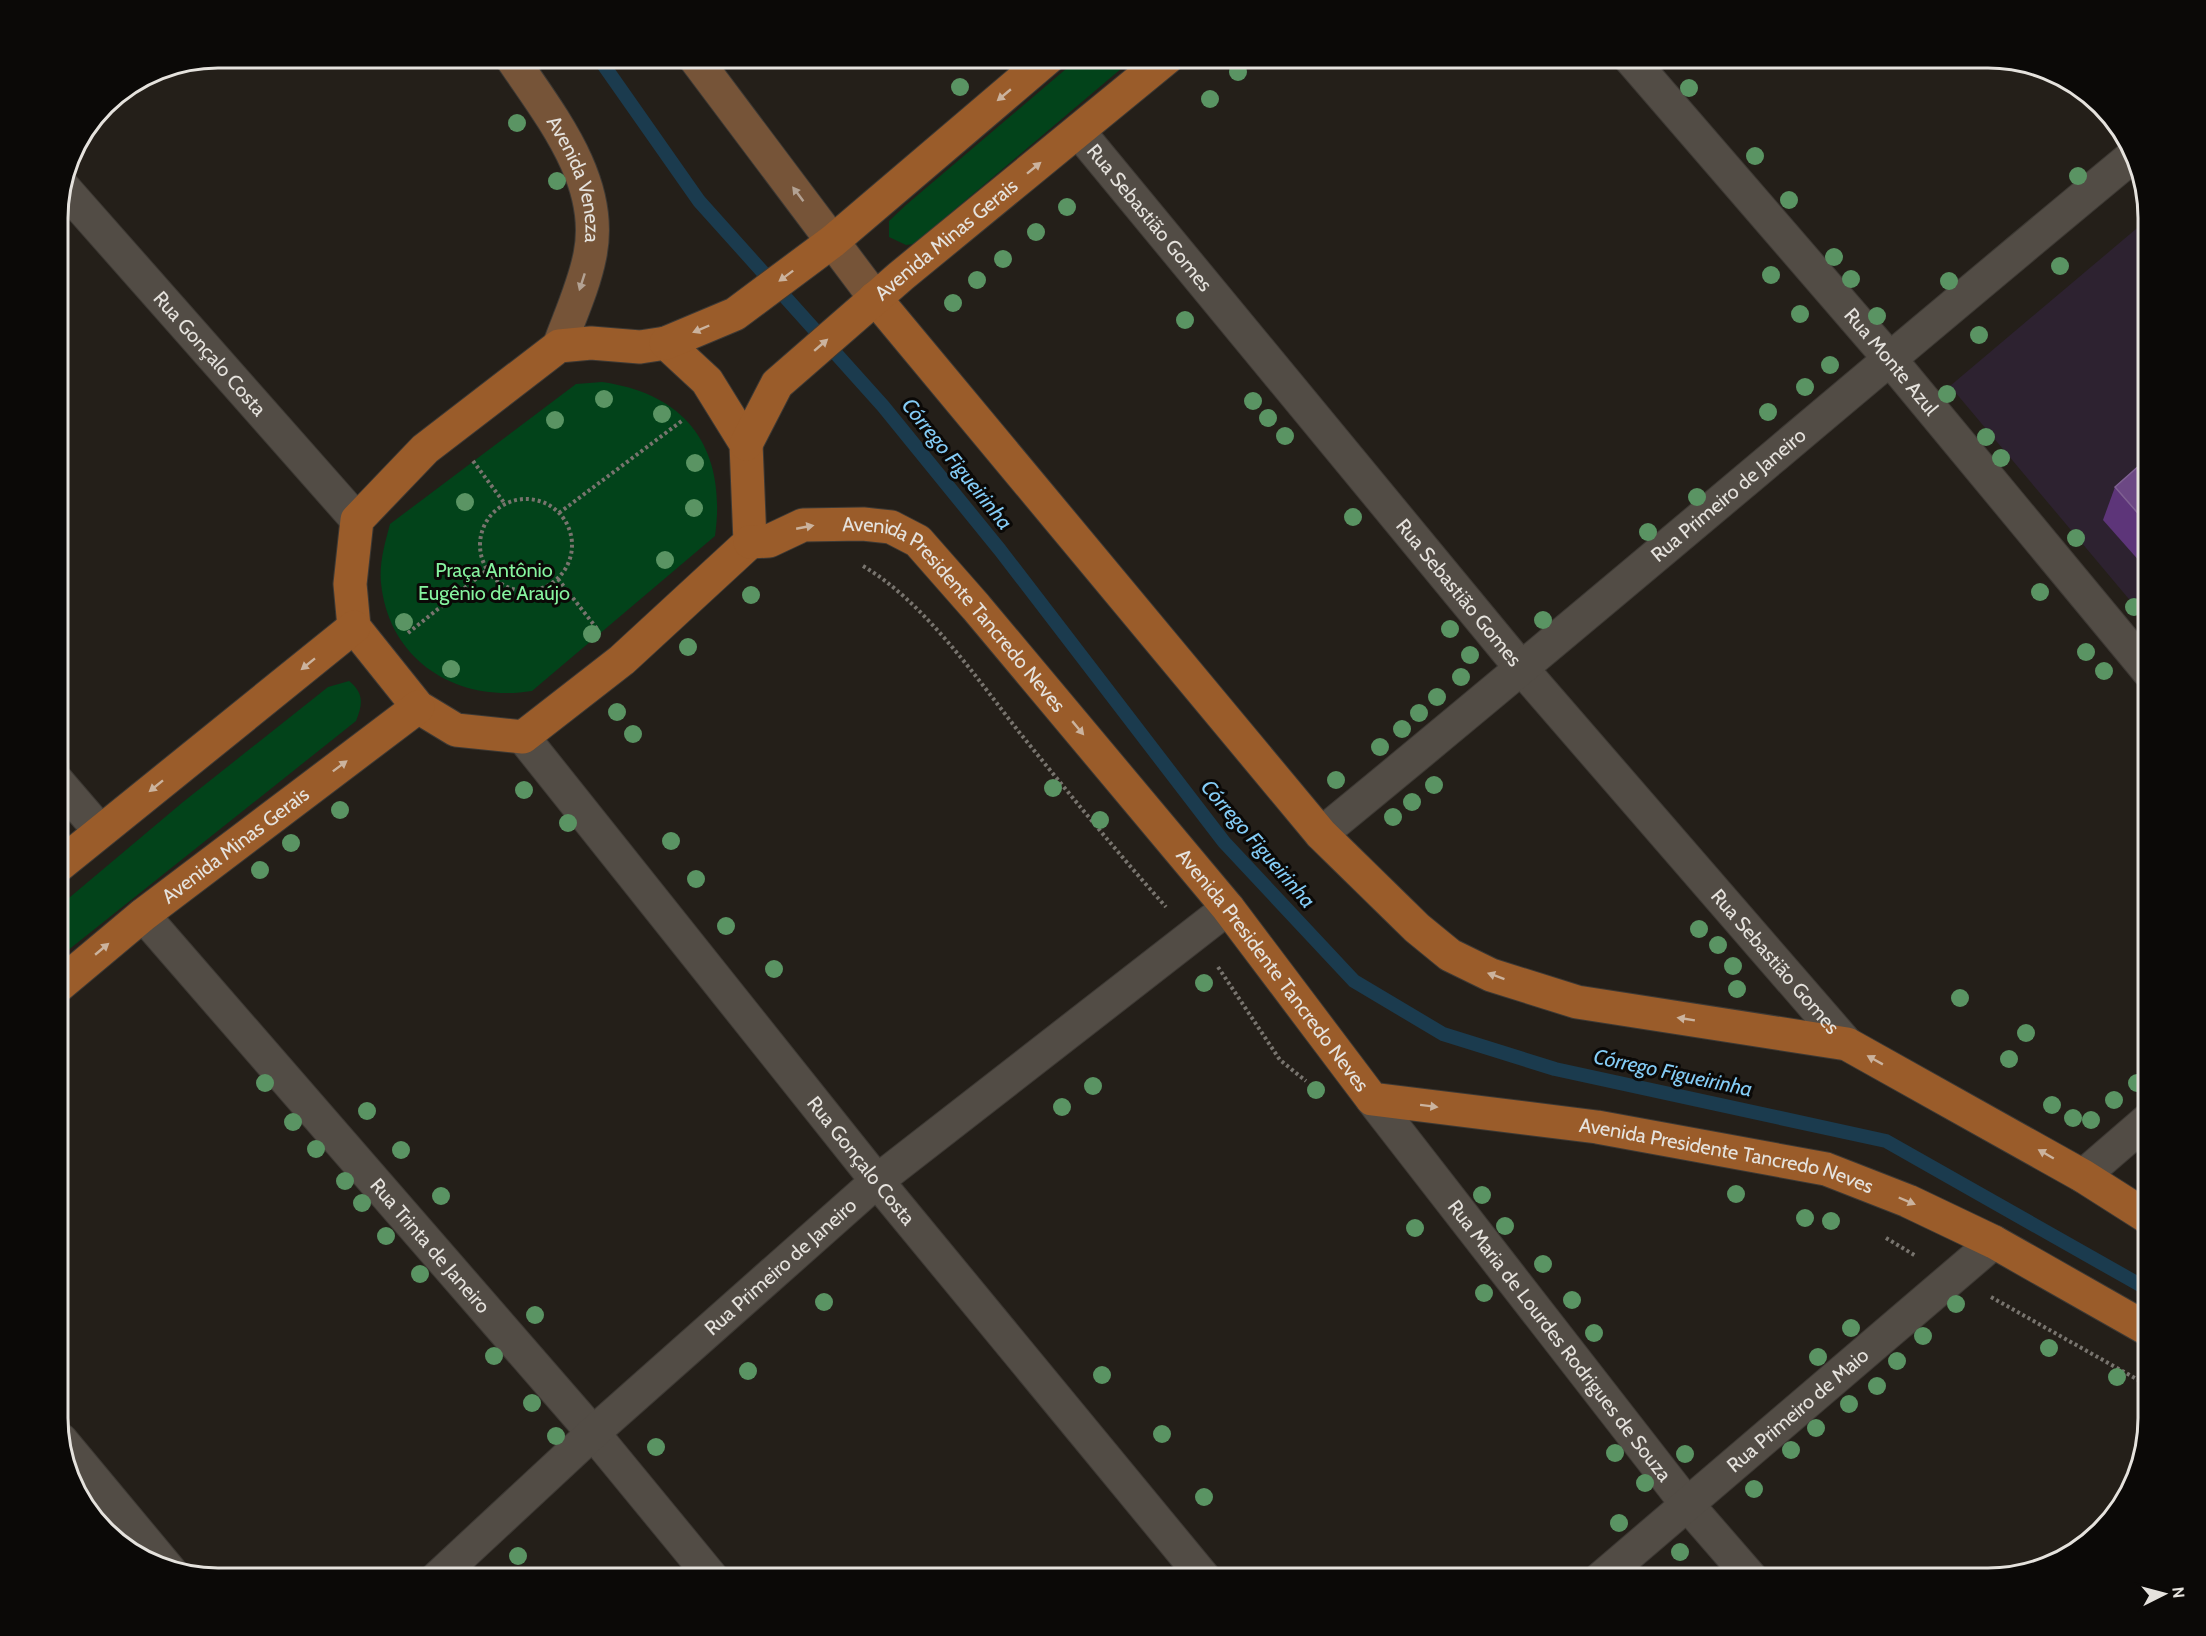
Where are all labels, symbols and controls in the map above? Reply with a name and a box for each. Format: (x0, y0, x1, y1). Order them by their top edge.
one-way arrow (997, 88, 1012, 101)
street label: Avenida Veneza (542, 111, 605, 244)
street label: Rua Sebastião Gomes (1082, 139, 1217, 296)
one-way arrow (1027, 162, 1042, 175)
street label: Avenida Minas Gerais (870, 173, 1022, 305)
one-way arrow (792, 187, 804, 203)
one-way arrow (779, 270, 795, 282)
one-way arrow (577, 273, 586, 291)
street label: Rua Gonçalo Costa (148, 286, 272, 421)
street label: Rua Monte Azul (1839, 303, 1943, 420)
one-way arrow (691, 324, 709, 334)
one-way arrow (813, 339, 828, 352)
water label: Córrego Figueirinha (897, 393, 1018, 534)
street label: Rua Primeiro de Janeiro (1646, 423, 1811, 567)
street label: Avenida Presidente Tancredo Neves (842, 512, 1071, 717)
street label: Rua Sebastião Gomes (1391, 514, 1527, 671)
one-way arrow (796, 522, 815, 531)
park label: Praça Antônio Eugênio de Araújo (418, 558, 570, 605)
one-way arrow (300, 657, 316, 670)
one-way arrow (1071, 720, 1084, 735)
one-way arrow (332, 760, 348, 773)
water label: Córrego Figueirinha (1196, 774, 1321, 913)
one-way arrow (148, 780, 164, 793)
street label: Avenida Minas Gerais (157, 782, 314, 908)
street label: Avenida Presidente Tancredo Neves (1171, 844, 1374, 1096)
street label: Rua Sebastião Gomes (1706, 884, 1845, 1039)
one-way arrow (94, 943, 110, 956)
one-way arrow (1487, 971, 1505, 981)
one-way arrow (1676, 1014, 1695, 1023)
water label: Córrego Figueirinha (1591, 1043, 1755, 1102)
one-way arrow (1866, 1055, 1883, 1065)
street label: Rua Gonçalo Costa (802, 1091, 920, 1230)
one-way arrow (1420, 1101, 1439, 1111)
street label: Avenida Presidente Tancredo Neves (1578, 1113, 1877, 1198)
one-way arrow (2037, 1150, 2054, 1160)
street label: Rua Trinta de Janeiro (365, 1173, 495, 1318)
street label: Rua Primeiro de Janeiro (700, 1193, 861, 1340)
street label: Rua Maria de Lourdes Rodrigues de Souza (1443, 1195, 1677, 1487)
one-way arrow (1898, 1196, 1916, 1206)
street label: Rua Primeiro de Maio (1722, 1343, 1873, 1477)
north arrow (2134, 1564, 2194, 1624)
text: N (2168, 1586, 2188, 1599)

